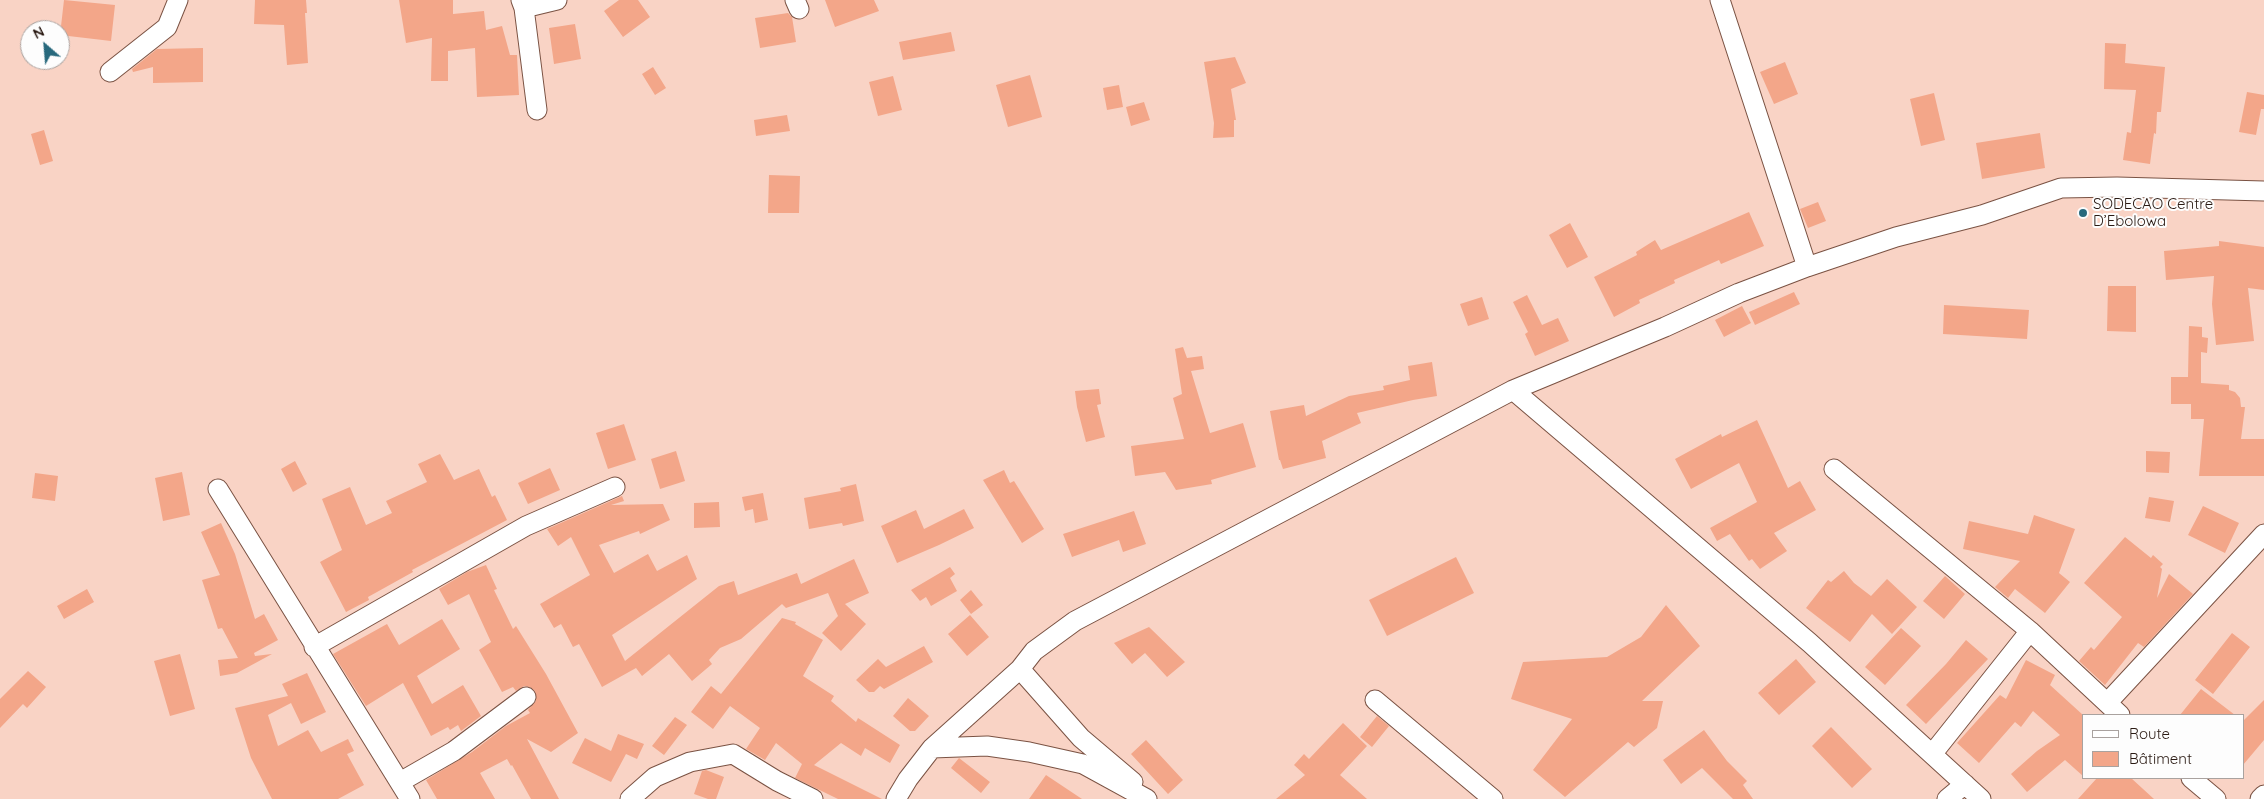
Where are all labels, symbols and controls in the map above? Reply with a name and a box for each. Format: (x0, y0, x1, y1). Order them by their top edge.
north arrow (20, 20, 70, 70)
text: N (30, 22, 47, 43)
place label: SODECAO Centre D’Ebolowa (2093, 195, 2213, 230)
marker: SODECAO Centre D’Ebolowa (2077, 207, 2089, 219)
legend (2082, 714, 2244, 779)
text: Route (2129, 724, 2170, 743)
text: Bâtiment (2129, 749, 2192, 768)

